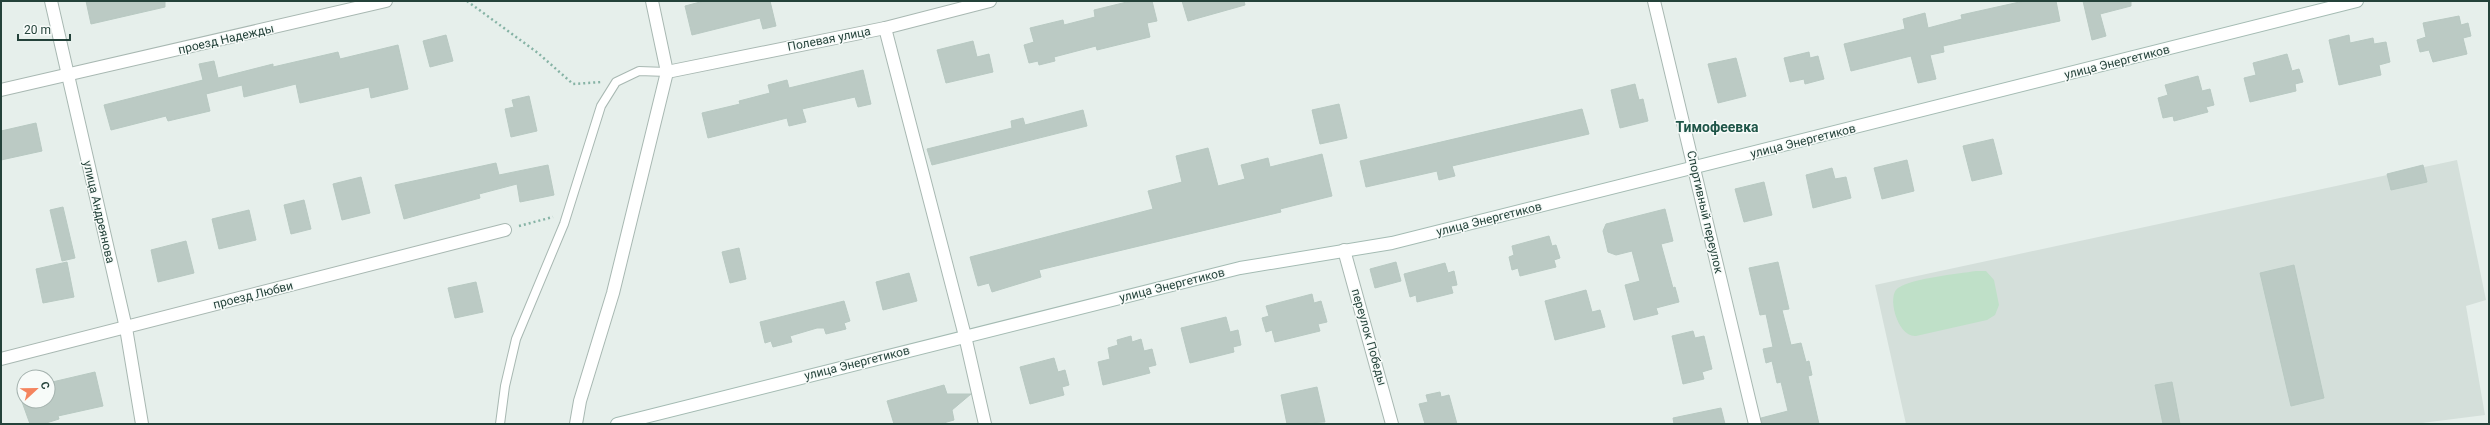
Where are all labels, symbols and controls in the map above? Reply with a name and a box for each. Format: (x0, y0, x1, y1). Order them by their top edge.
scale bar (18, 16, 70, 42)
street label: проезд Надежды (177, 21, 275, 57)
text: 20 m (24, 23, 51, 37)
street label: Полевая улица (786, 24, 872, 54)
street label: улица Энергетиков (2063, 42, 2171, 82)
district label: Тимофеевка (1675, 119, 1759, 135)
street label: улица Энергетиков (1749, 121, 1857, 161)
street label: Спортивный переулок (1684, 149, 1726, 275)
street label: улица Андреянова (80, 159, 118, 265)
street label: улица Энергетиков (1435, 199, 1543, 239)
street label: улица Энергетиков (1118, 265, 1226, 305)
street label: проезд Любви (212, 278, 294, 312)
street label: переулок Победы (1348, 287, 1390, 387)
street label: улица Энергетиков (803, 343, 911, 383)
north arrow (16, 369, 56, 409)
text: С (37, 380, 52, 391)

